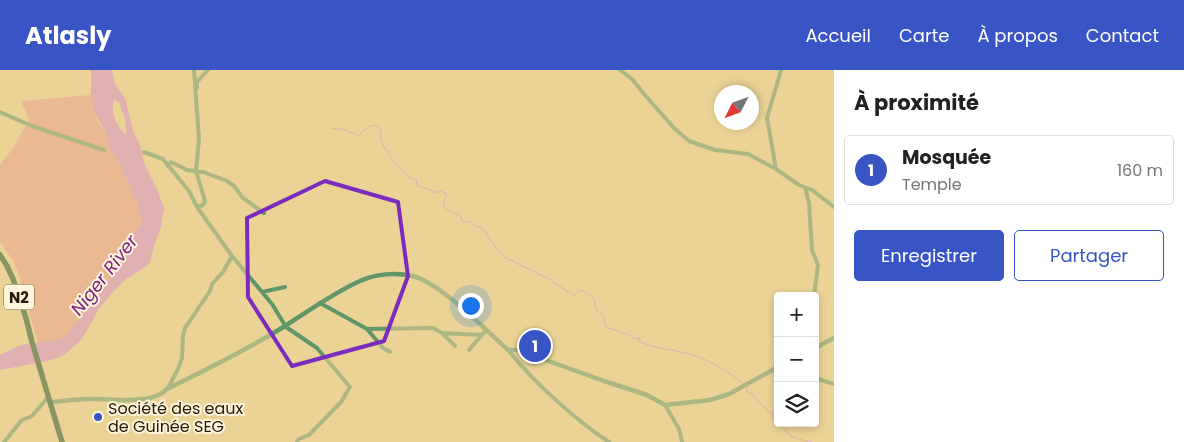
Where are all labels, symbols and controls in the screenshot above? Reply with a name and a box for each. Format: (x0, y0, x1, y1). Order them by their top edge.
text: Atlasly (25, 19, 111, 52)
text: Accueil (805, 23, 871, 48)
text: Carte (899, 23, 949, 48)
text: À propos (977, 23, 1058, 48)
text: Contact (1086, 23, 1159, 48)
north arrow (714, 85, 759, 130)
text: À proximité (854, 88, 979, 117)
text: Mosquée (902, 144, 991, 171)
text: 1 (868, 159, 874, 182)
text: 160 m (1117, 159, 1163, 182)
text: Temple (902, 173, 962, 196)
water label: Niger River (65, 229, 144, 320)
button: Enregistrer (854, 230, 1004, 281)
button: Partager (1014, 230, 1164, 281)
road number: N2 (4, 284, 34, 310)
map controls (774, 292, 819, 427)
button: + (774, 292, 819, 337)
your location (458, 293, 484, 319)
pin: 1 (519, 327, 551, 365)
button: − (774, 337, 819, 382)
button: layers (774, 382, 819, 427)
place label: Société des eaux de Guinée SEG (108, 397, 244, 438)
marker: Société des eaux de Guinée SEG (92, 411, 104, 423)

